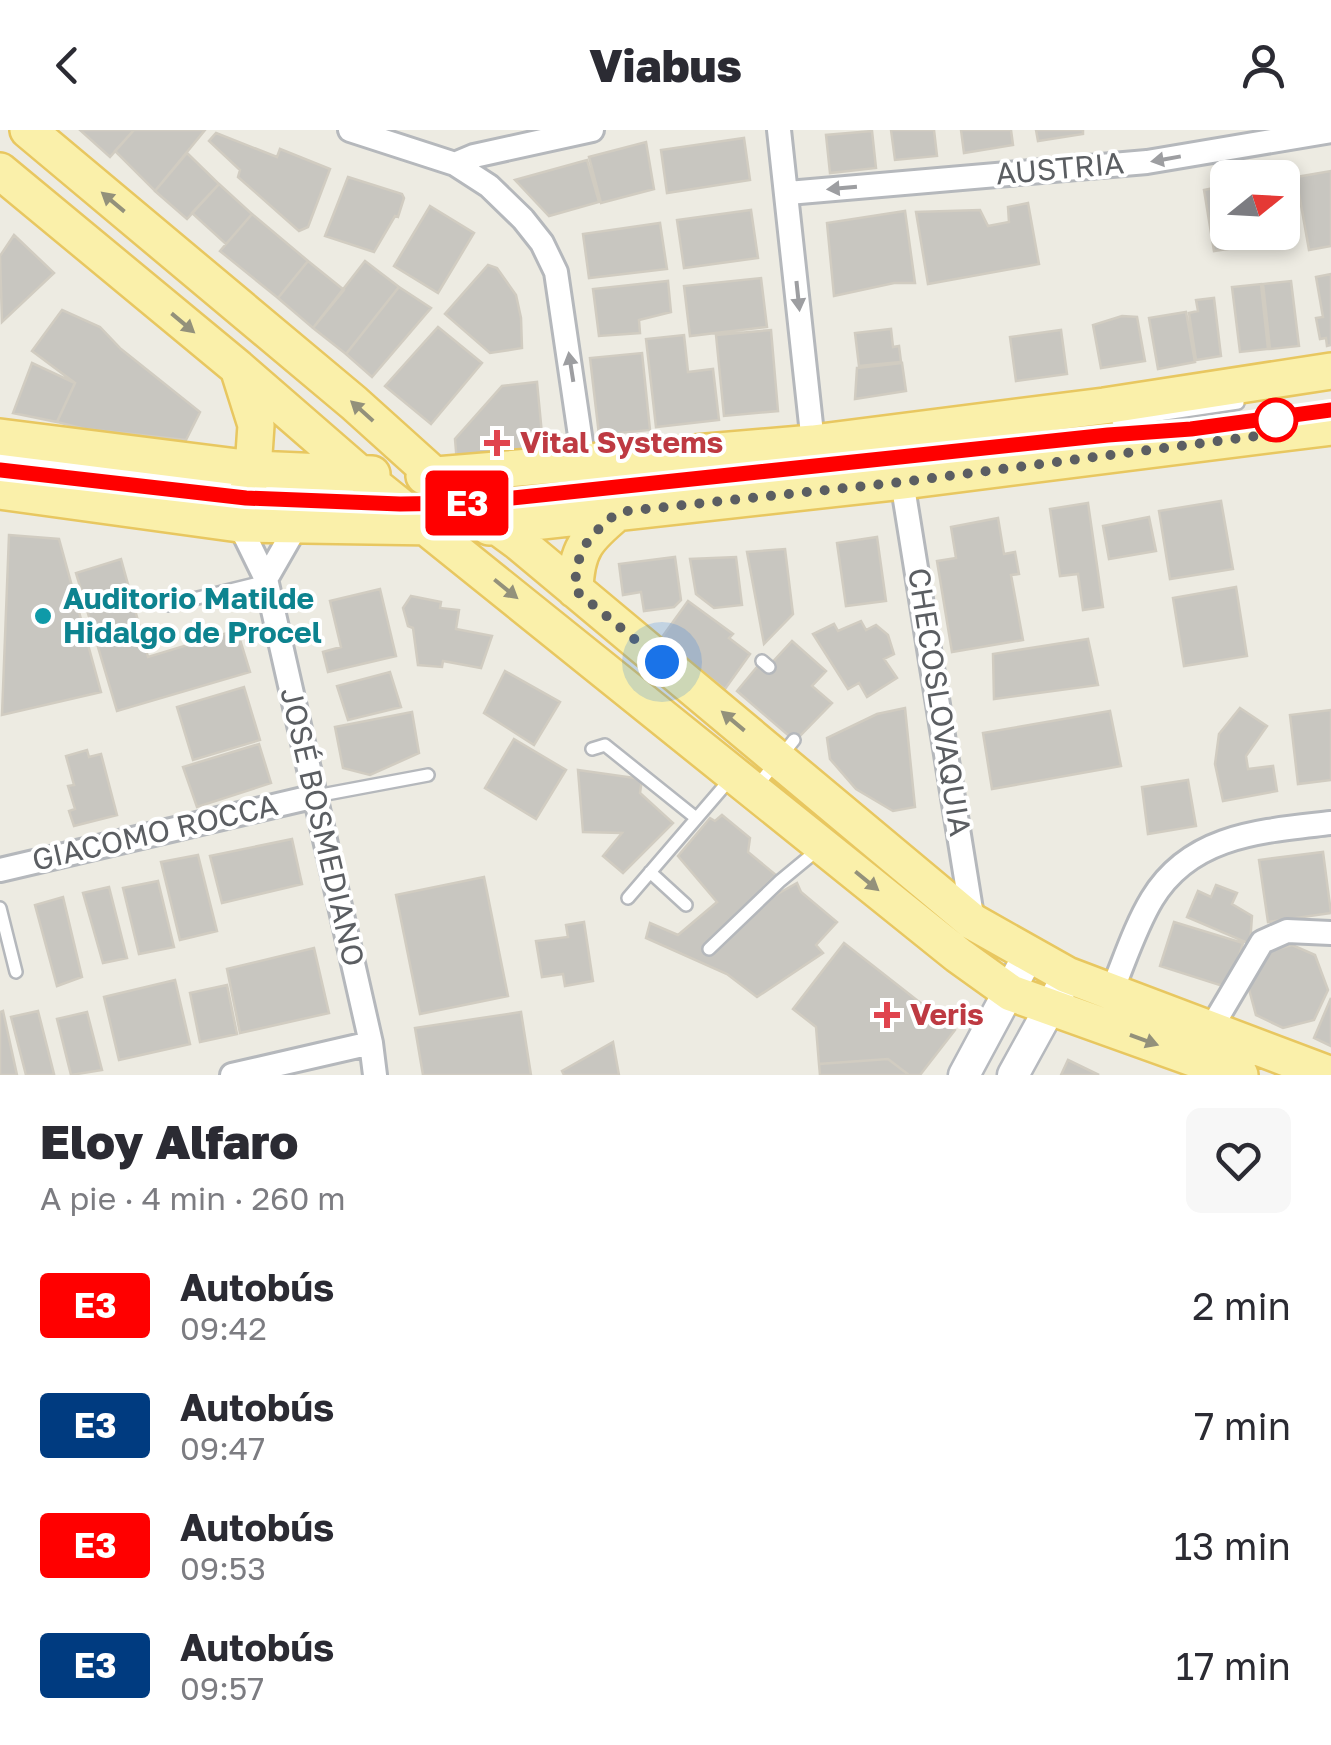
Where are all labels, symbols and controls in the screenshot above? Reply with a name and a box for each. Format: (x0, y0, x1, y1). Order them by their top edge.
icon: back (40, 38, 95, 93)
text: Viabus (589, 38, 742, 92)
icon: person (1236, 38, 1291, 93)
street label: AUSTRIA (994, 144, 1126, 192)
one-way arrow (1150, 151, 1181, 167)
north arrow (1210, 160, 1300, 250)
map controls (1210, 160, 1300, 250)
one-way arrow (826, 181, 858, 197)
one-way arrow (101, 191, 126, 213)
one-way arrow (790, 281, 806, 313)
one-way arrow (171, 311, 196, 333)
one-way arrow (562, 350, 578, 382)
unlabelled marker (1255, 399, 1297, 441)
one-way arrow (350, 400, 374, 423)
place label: Vital Systems (520, 424, 723, 460)
marker: Vital Systems (484, 430, 510, 456)
line badge: E3 (422, 470, 512, 536)
text: E3 (445, 482, 489, 524)
street label: CHECOSLOVAQUIA (901, 565, 979, 839)
one-way arrow (493, 578, 518, 599)
place label: Auditorio Matilde Hidalgo de Procel (63, 580, 322, 650)
marker: Auditorio Matilde Hidalgo de Procel (32, 605, 54, 627)
your location (637, 637, 687, 687)
street label: JOSÉ BOSMEDIANO (273, 684, 373, 970)
one-way arrow (720, 711, 745, 733)
street label: GIACOMO ROCCA (28, 786, 281, 878)
one-way arrow (855, 870, 880, 891)
place label: Veris (910, 996, 984, 1032)
marker: Veris (874, 1002, 900, 1028)
one-way arrow (1130, 1034, 1160, 1049)
button: heart (1186, 1108, 1291, 1213)
text: Eloy Alfaro (40, 1112, 298, 1170)
text: A pie · 4 min · 260 m (40, 1179, 346, 1217)
text: Autobús (180, 1264, 334, 1309)
text: 2 min (1192, 1283, 1291, 1328)
text: E3 (73, 1284, 117, 1326)
text: 09:42 (180, 1309, 267, 1347)
text: Autobús (180, 1384, 334, 1429)
text: 7 min (1194, 1403, 1291, 1448)
text: E3 (73, 1404, 117, 1446)
text: 09:47 (180, 1429, 265, 1467)
text: Autobús (180, 1504, 334, 1549)
text: 13 min (1174, 1523, 1291, 1568)
text: E3 (73, 1524, 117, 1566)
text: 09:53 (180, 1549, 266, 1587)
text: Autobús (180, 1624, 334, 1669)
text: 17 min (1176, 1643, 1291, 1688)
text: E3 (73, 1644, 117, 1686)
text: 09:57 (180, 1669, 264, 1707)

